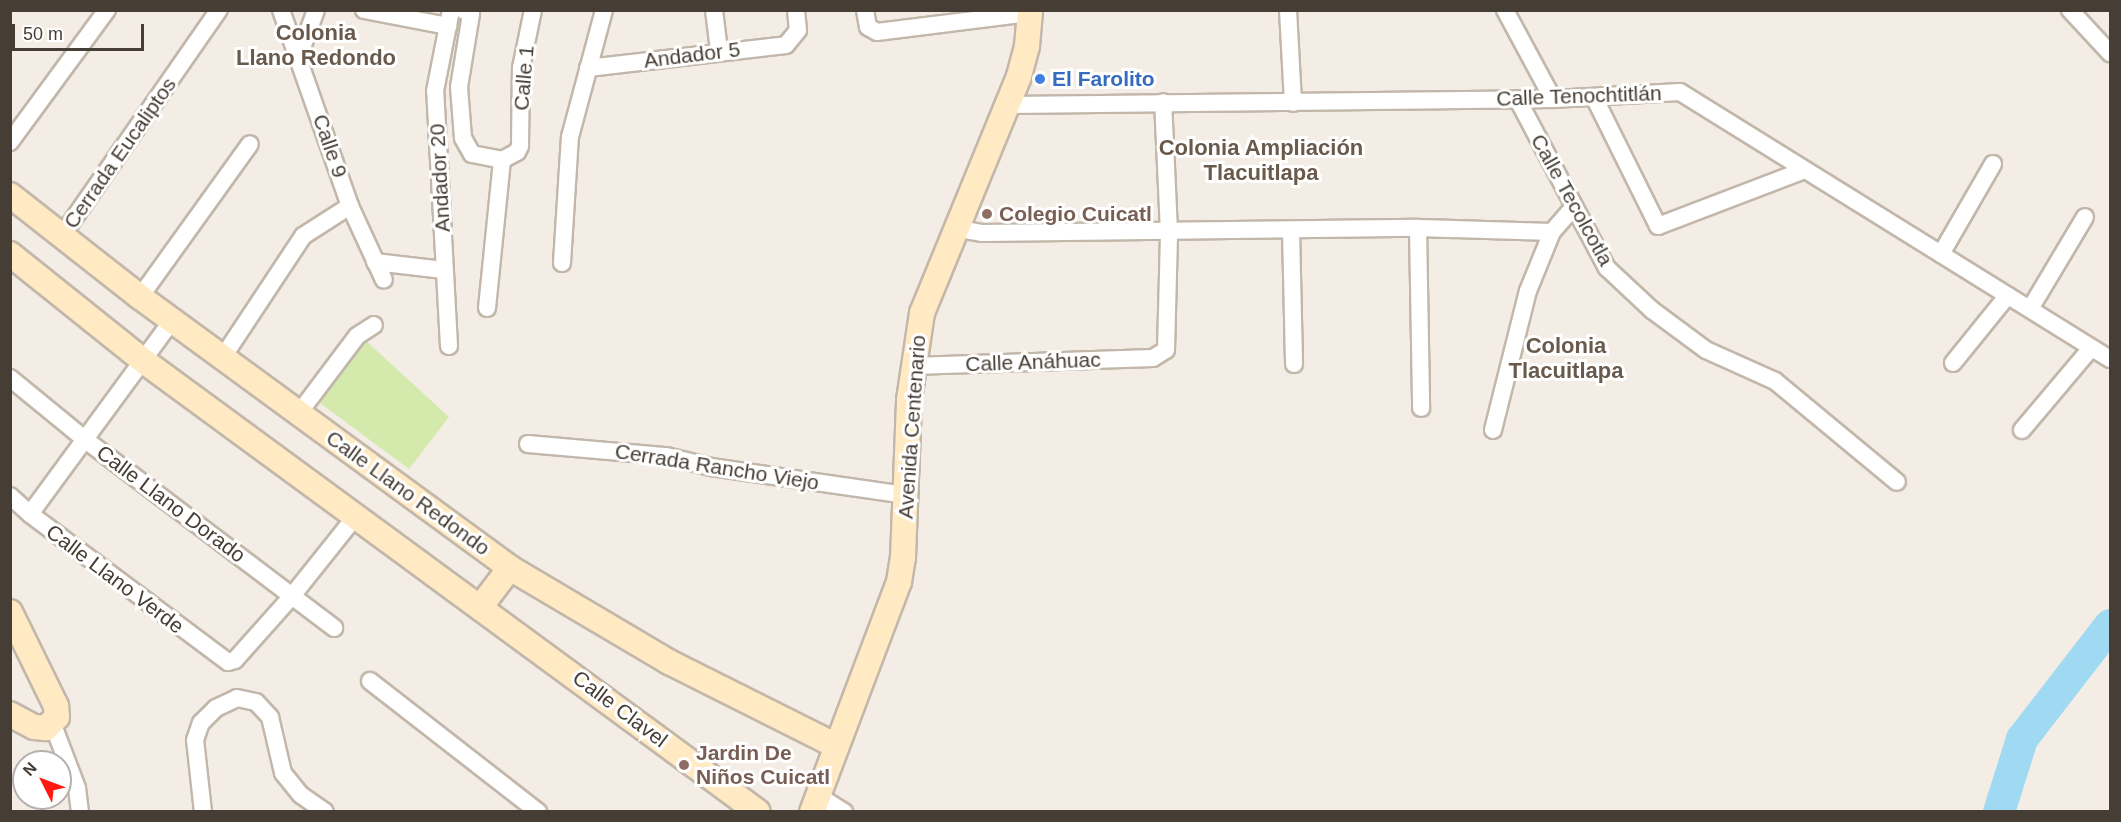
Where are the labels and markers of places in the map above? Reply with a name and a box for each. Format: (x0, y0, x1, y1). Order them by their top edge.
place label: El Farolito (1052, 66, 1155, 92)
marker: El Farolito (1033, 72, 1047, 86)
place label: Colegio Cuicatl (999, 201, 1152, 227)
marker: Colegio Cuicatl (980, 207, 994, 221)
place label: Jardin De Niños Cuicatl (696, 740, 830, 790)
marker: Jardin De Niños Cuicatl (677, 758, 691, 772)

